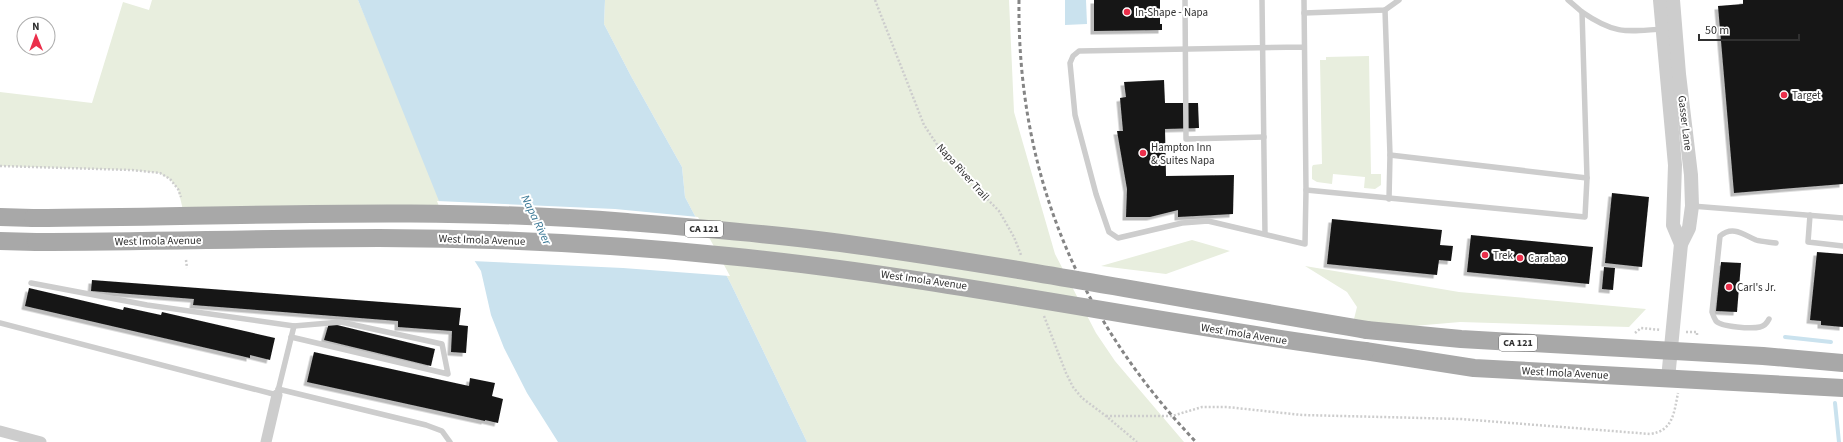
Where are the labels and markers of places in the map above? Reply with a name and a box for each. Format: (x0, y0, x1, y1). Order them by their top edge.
place label: In-Shape - Napa (1135, 5, 1208, 20)
marker: In-Shape - Napa (1122, 7, 1132, 17)
place label: Target (1792, 88, 1821, 103)
marker: Target (1779, 90, 1789, 100)
place label: Hampton Inn & Suites Napa (1151, 140, 1214, 168)
marker: Hampton Inn & Suites Napa (1138, 148, 1148, 158)
place label: Trek (1493, 248, 1514, 263)
marker: Trek (1480, 250, 1490, 260)
place label: Carabao (1528, 251, 1566, 266)
marker: Carabao (1515, 253, 1525, 263)
place label: Carl's Jr. (1737, 280, 1776, 295)
marker: Carl's Jr. (1724, 282, 1734, 292)

